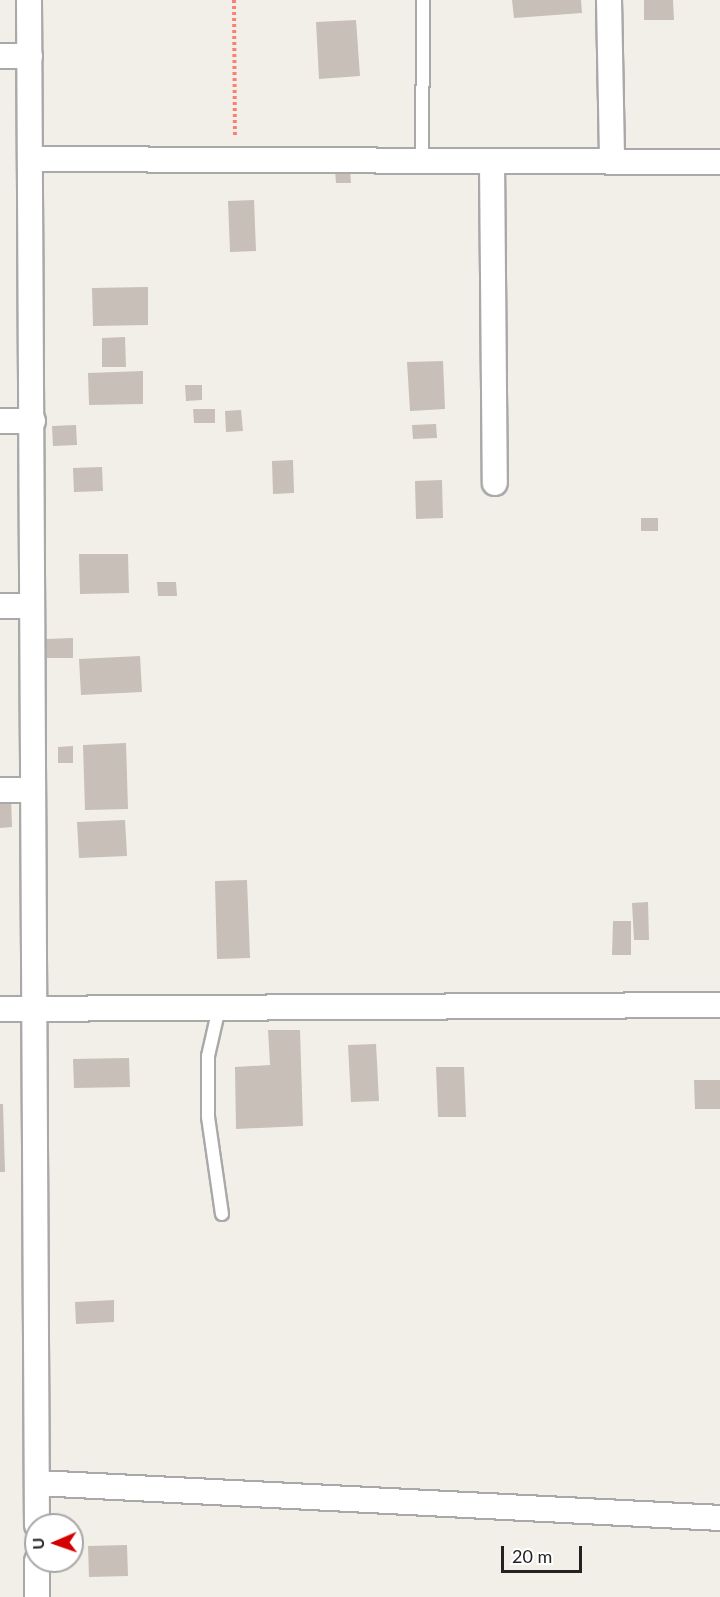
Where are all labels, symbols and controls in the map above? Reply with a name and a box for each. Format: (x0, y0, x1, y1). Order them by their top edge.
north arrow (24, 1513, 84, 1573)
scale bar (504, 1534, 585, 1572)
text: U (28, 1537, 47, 1550)
text: 20 m (512, 1545, 552, 1567)

